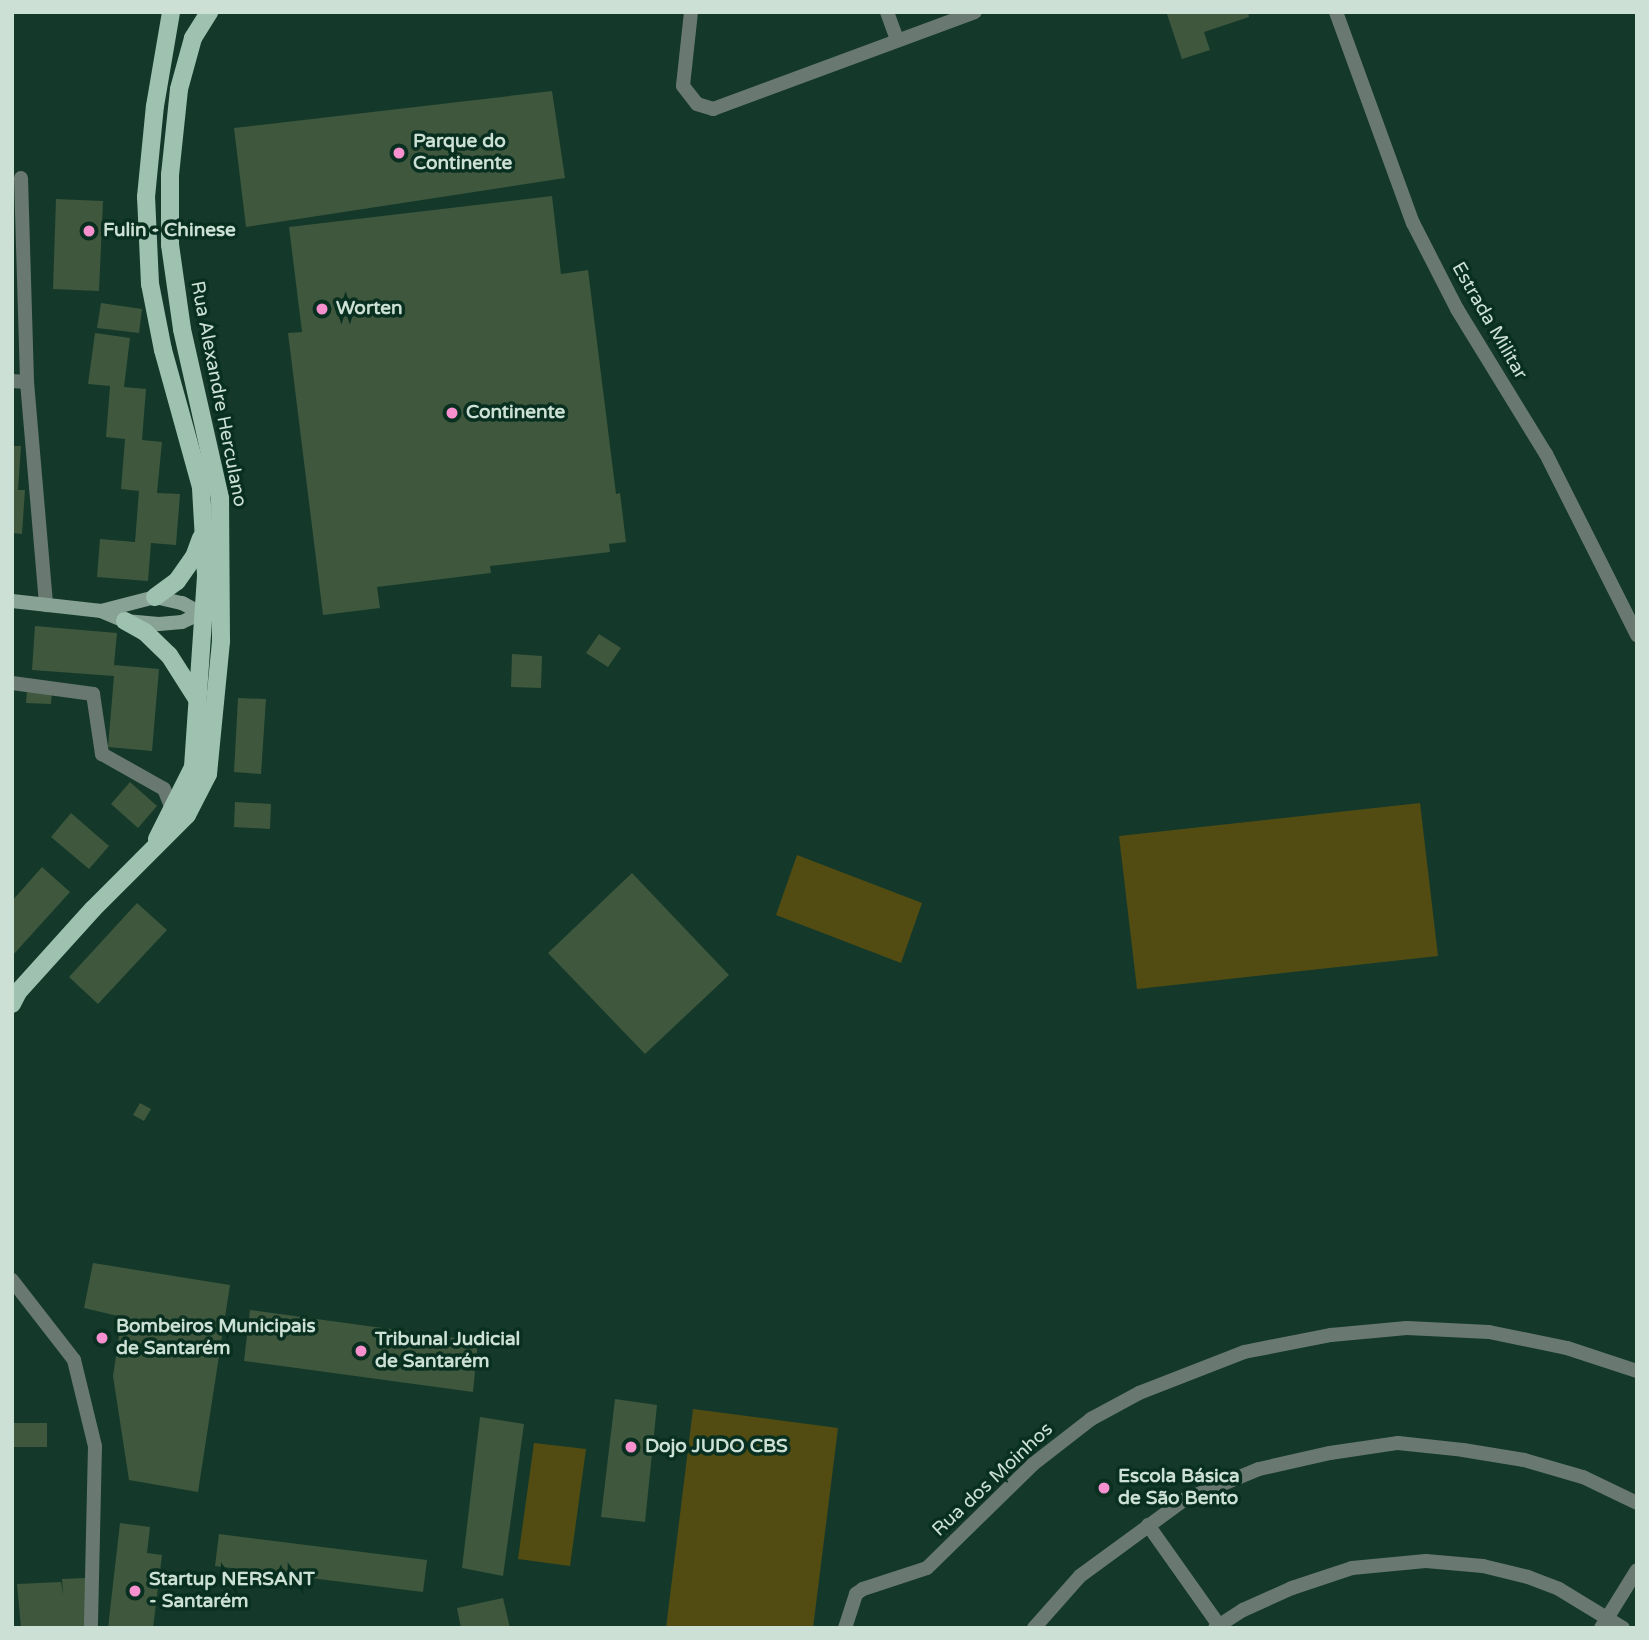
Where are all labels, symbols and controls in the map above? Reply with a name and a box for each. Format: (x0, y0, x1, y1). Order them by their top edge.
place label: Parque do Continente (413, 131, 512, 175)
marker: Parque do Continente (391, 145, 407, 161)
place label: Fulin - Chinese (103, 220, 236, 242)
marker: Fulin - Chinese (81, 223, 97, 239)
street label: Estrada Militar (1446, 258, 1532, 384)
street label: Rua Alexandre Herculano (185, 279, 251, 509)
place label: Worten (336, 298, 403, 320)
marker: Worten (314, 301, 330, 317)
place label: Continente (466, 402, 565, 424)
marker: Continente (444, 405, 460, 421)
place label: Bombeiros Municipais de Santarém (116, 1316, 315, 1360)
place label: Tribunal Judicial de Santarém (375, 1329, 520, 1373)
marker: Bombeiros Municipais de Santarém (94, 1330, 110, 1346)
marker: Tribunal Judicial de Santarém (353, 1343, 369, 1359)
street label: Rua dos Moinhos (928, 1418, 1058, 1542)
place label: Dojo JUDO CBS (645, 1436, 788, 1458)
marker: Dojo JUDO CBS (623, 1439, 639, 1455)
place label: Escola Básica de São Bento (1118, 1466, 1240, 1510)
marker: Escola Básica de São Bento (1096, 1480, 1112, 1496)
place label: Startup NERSANT - Santarém (149, 1569, 315, 1613)
marker: Startup NERSANT - Santarém (127, 1583, 143, 1599)

